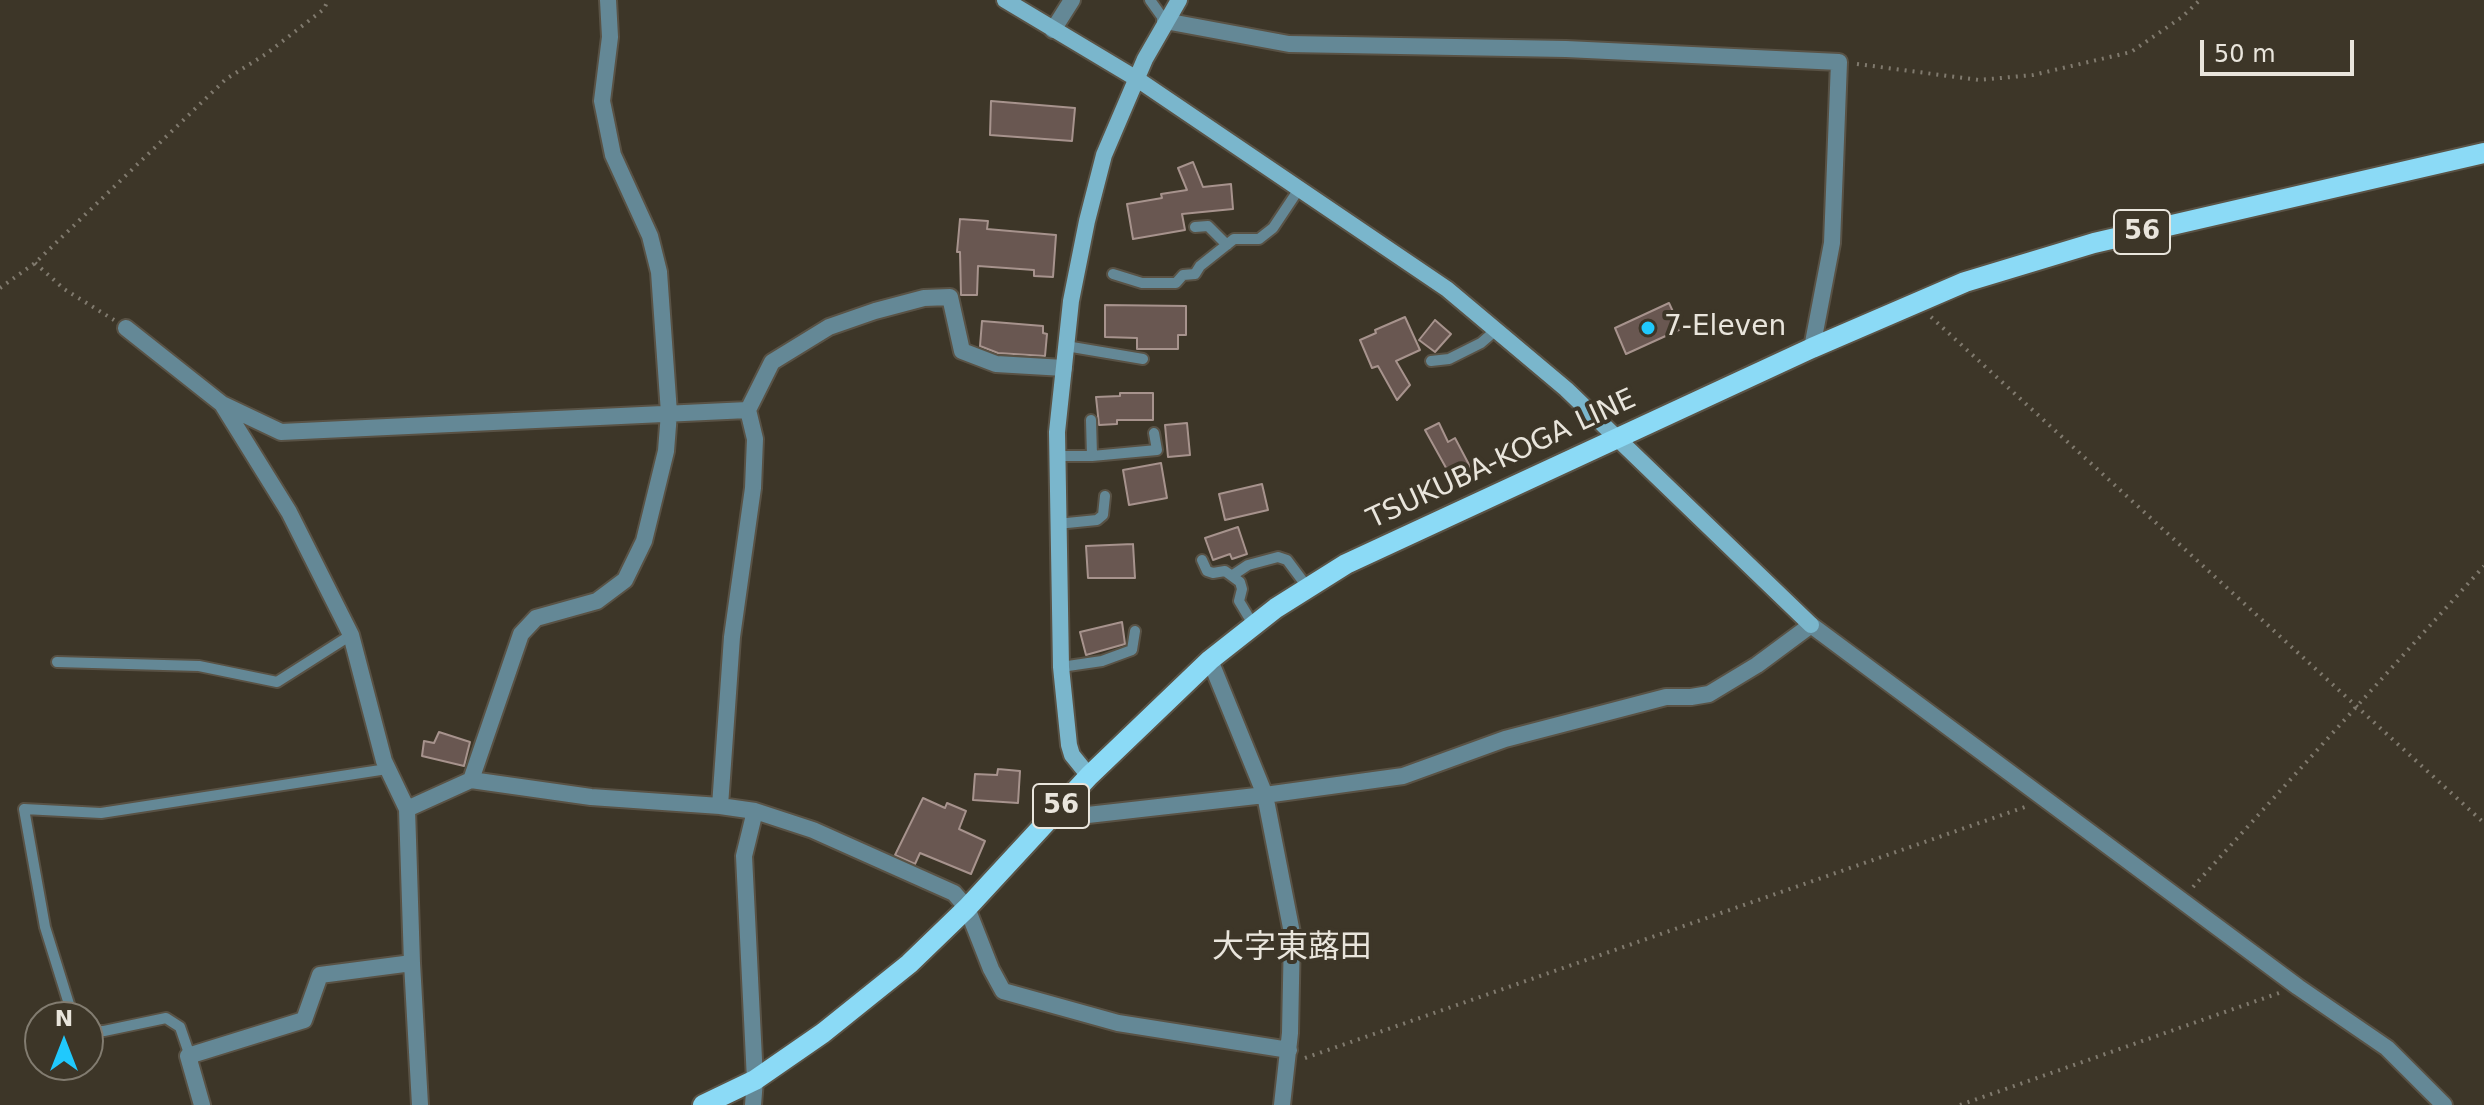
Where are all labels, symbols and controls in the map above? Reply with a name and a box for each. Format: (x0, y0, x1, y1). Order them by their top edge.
scale bar (2204, 24, 2358, 74)
text: 50 m (2214, 40, 2276, 68)
road number: 56 (2114, 210, 2170, 254)
place label: 7-Eleven (1664, 311, 1786, 345)
marker: 7-Eleven (1639, 319, 1657, 337)
street label: TSUKUBA-KOGA LINE (1362, 383, 1642, 537)
road number: 56 (1033, 784, 1089, 828)
district label: 大字東蕗田 (1212, 930, 1372, 968)
north arrow (24, 1001, 104, 1081)
text: N (55, 1006, 73, 1031)

